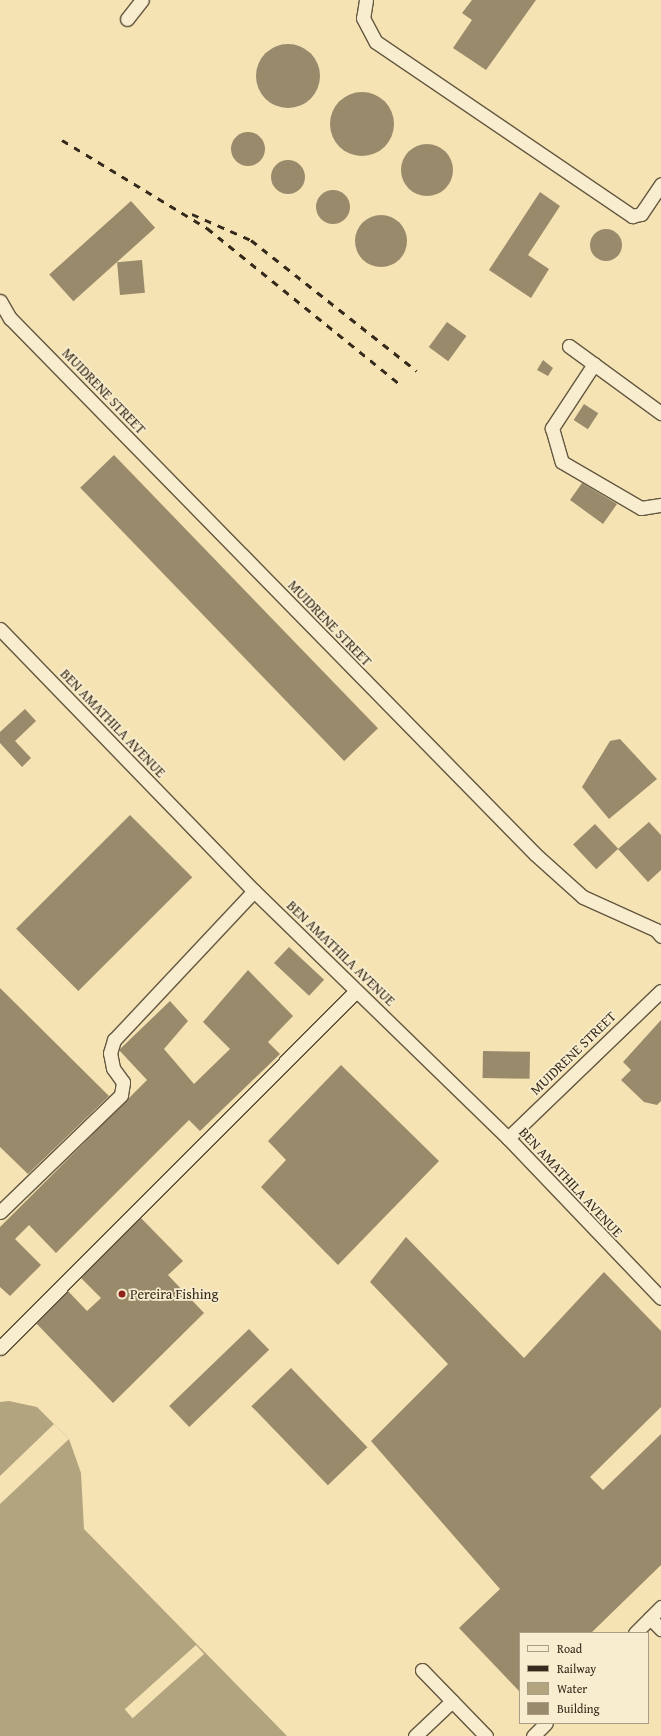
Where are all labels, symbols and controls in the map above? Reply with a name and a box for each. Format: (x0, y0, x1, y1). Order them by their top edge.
street label: MUIDRENE STREET (59, 345, 149, 437)
street label: MUIDRENE STREET (285, 577, 375, 669)
street label: BEN AMATHILA AVENUE (57, 665, 169, 781)
street label: BEN AMATHILA AVENUE (283, 897, 399, 1009)
street label: MUIDRENE STREET (527, 1008, 619, 1098)
street label: BEN AMATHILA AVENUE (516, 1124, 626, 1240)
place label: Pereira Fishing (130, 1286, 218, 1302)
marker: Pereira Fishing (117, 1289, 127, 1299)
legend (519, 1632, 649, 1724)
text: Road (557, 1640, 582, 1657)
text: Railway (557, 1660, 596, 1677)
text: Water (557, 1680, 587, 1697)
text: Building (557, 1700, 600, 1717)

